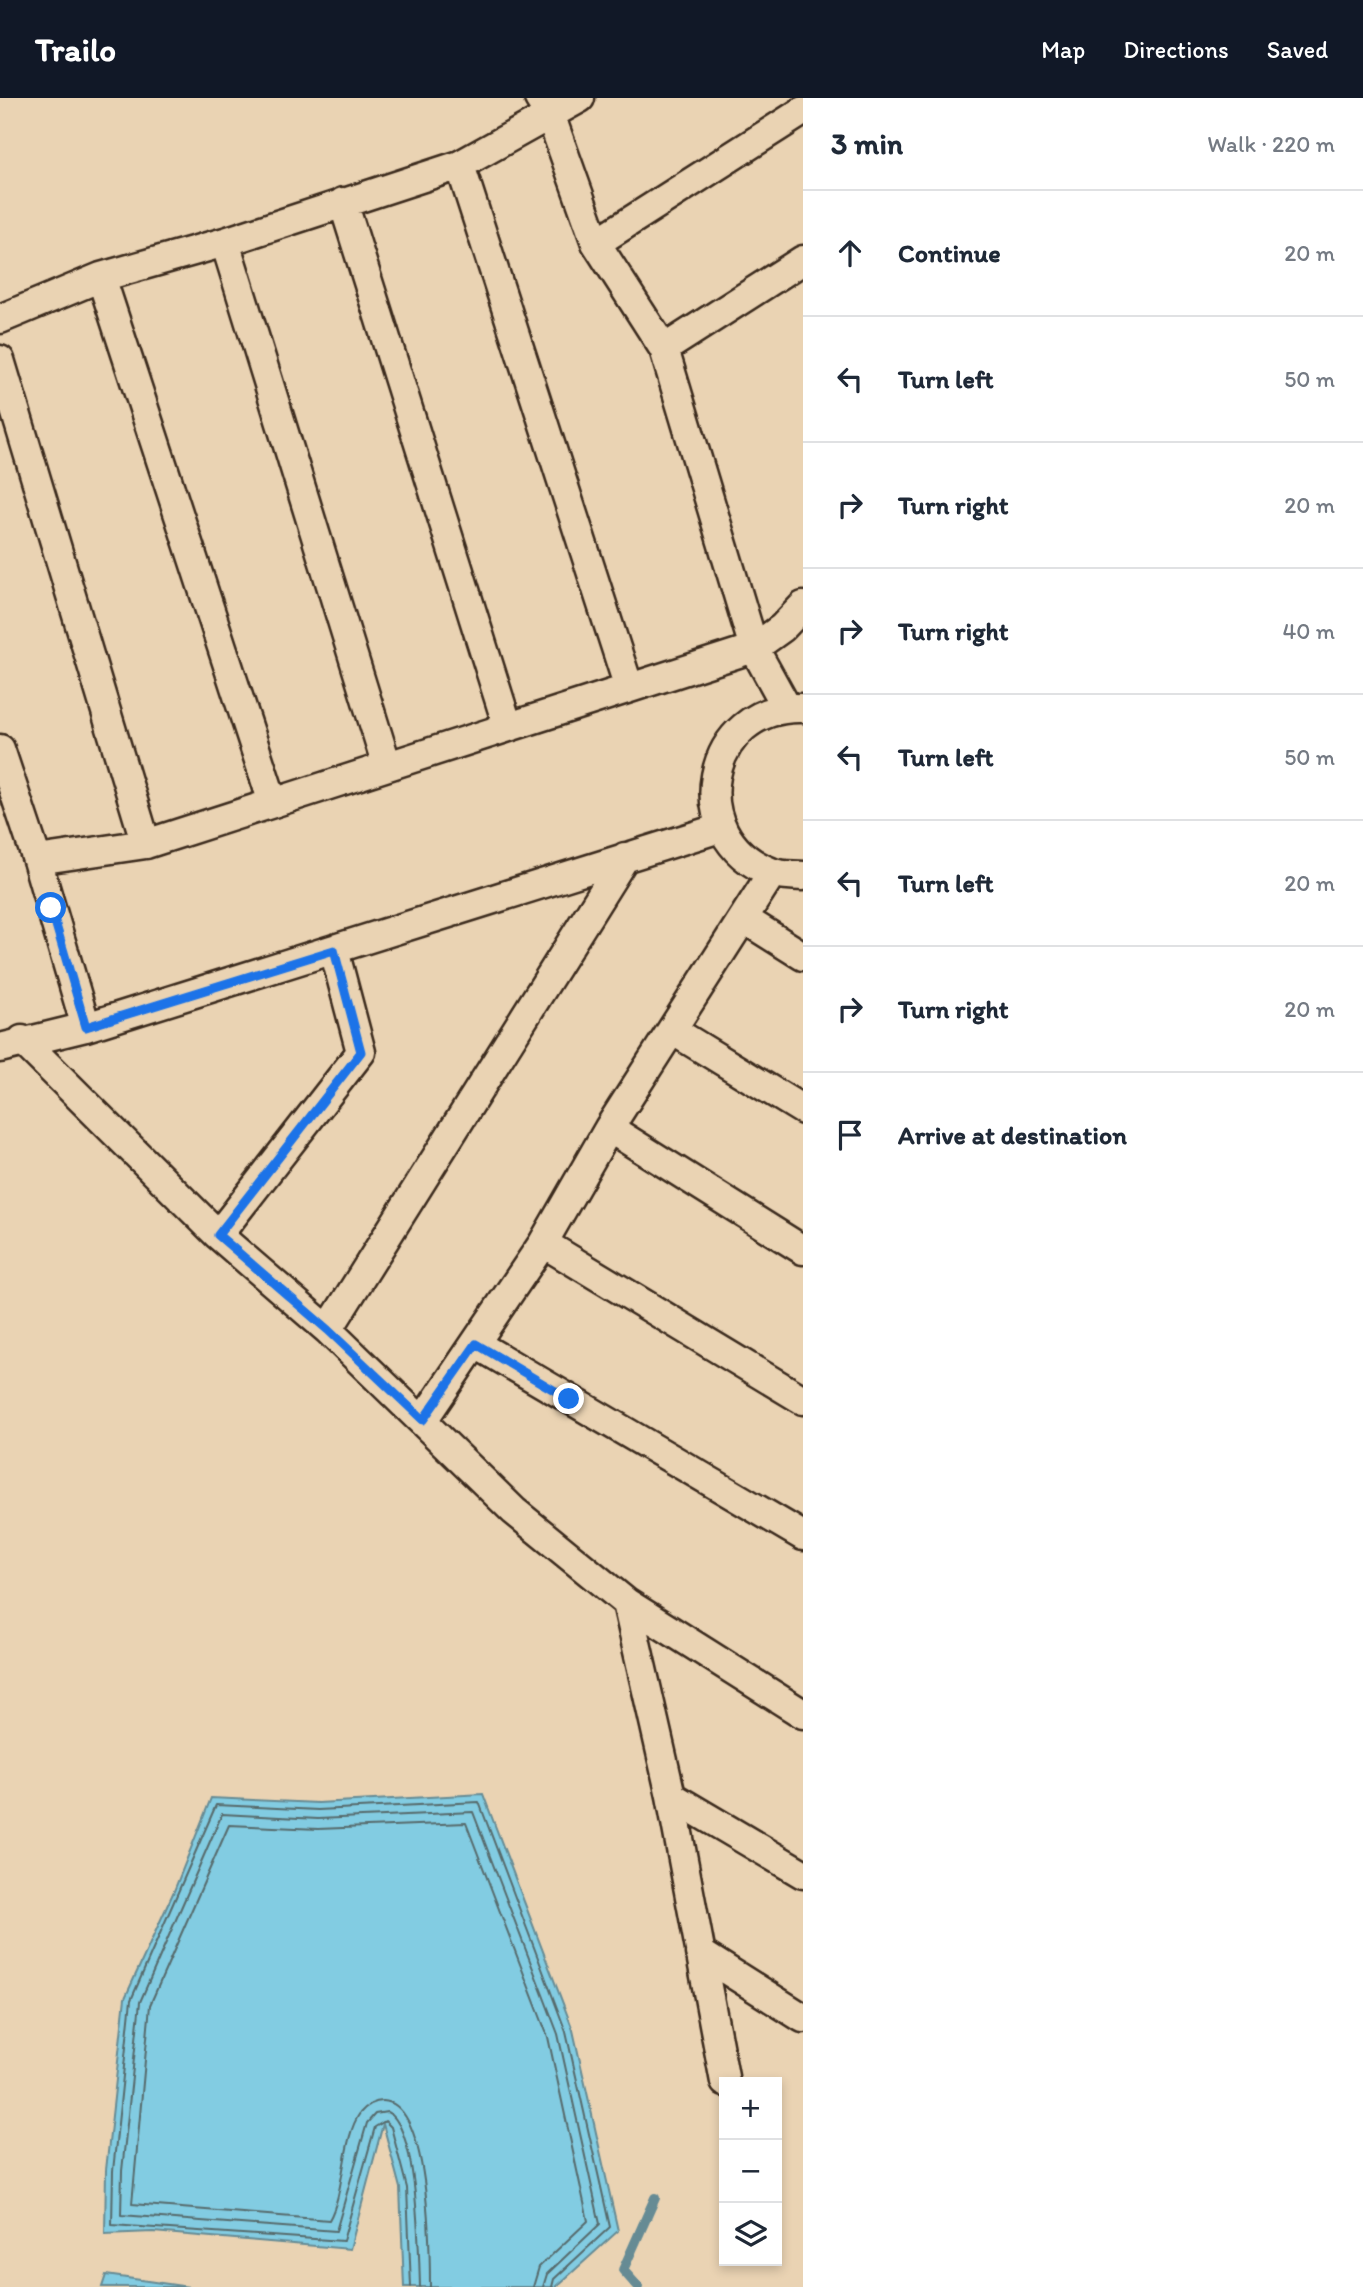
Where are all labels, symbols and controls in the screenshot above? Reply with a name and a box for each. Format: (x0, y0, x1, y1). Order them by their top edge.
text: Trailo (35, 30, 116, 69)
text: Map (1041, 35, 1085, 64)
text: Directions (1123, 35, 1229, 64)
text: Saved (1267, 35, 1328, 64)
text: 3 min (831, 125, 903, 162)
text: Walk · 220 m (1207, 130, 1335, 158)
icon: ahead (831, 234, 869, 272)
text: Continue (898, 237, 1001, 269)
text: 20 m (1284, 239, 1335, 267)
icon: left (831, 360, 869, 398)
text: Turn left (898, 363, 994, 395)
text: 50 m (1284, 365, 1335, 393)
icon: right (831, 486, 869, 524)
text: Turn right (898, 489, 1009, 521)
text: 20 m (1284, 491, 1335, 519)
icon: right (831, 612, 869, 650)
text: Turn right (898, 615, 1009, 647)
text: 40 m (1282, 617, 1335, 645)
icon: left (831, 738, 869, 776)
text: Turn left (898, 741, 994, 773)
text: 50 m (1284, 743, 1335, 771)
icon: left (831, 864, 869, 902)
text: Turn left (898, 867, 994, 899)
text: 20 m (1284, 869, 1335, 897)
route start (35, 892, 66, 923)
icon: right (831, 990, 869, 1028)
text: Turn right (898, 993, 1009, 1025)
text: 20 m (1284, 995, 1335, 1023)
icon: arrive (831, 1116, 869, 1154)
text: Arrive at destination (898, 1119, 1127, 1151)
route end (553, 1383, 584, 1414)
map controls (719, 2077, 782, 2266)
button: + (719, 2077, 782, 2140)
button: − (719, 2140, 782, 2203)
button: layers (719, 2203, 782, 2266)

